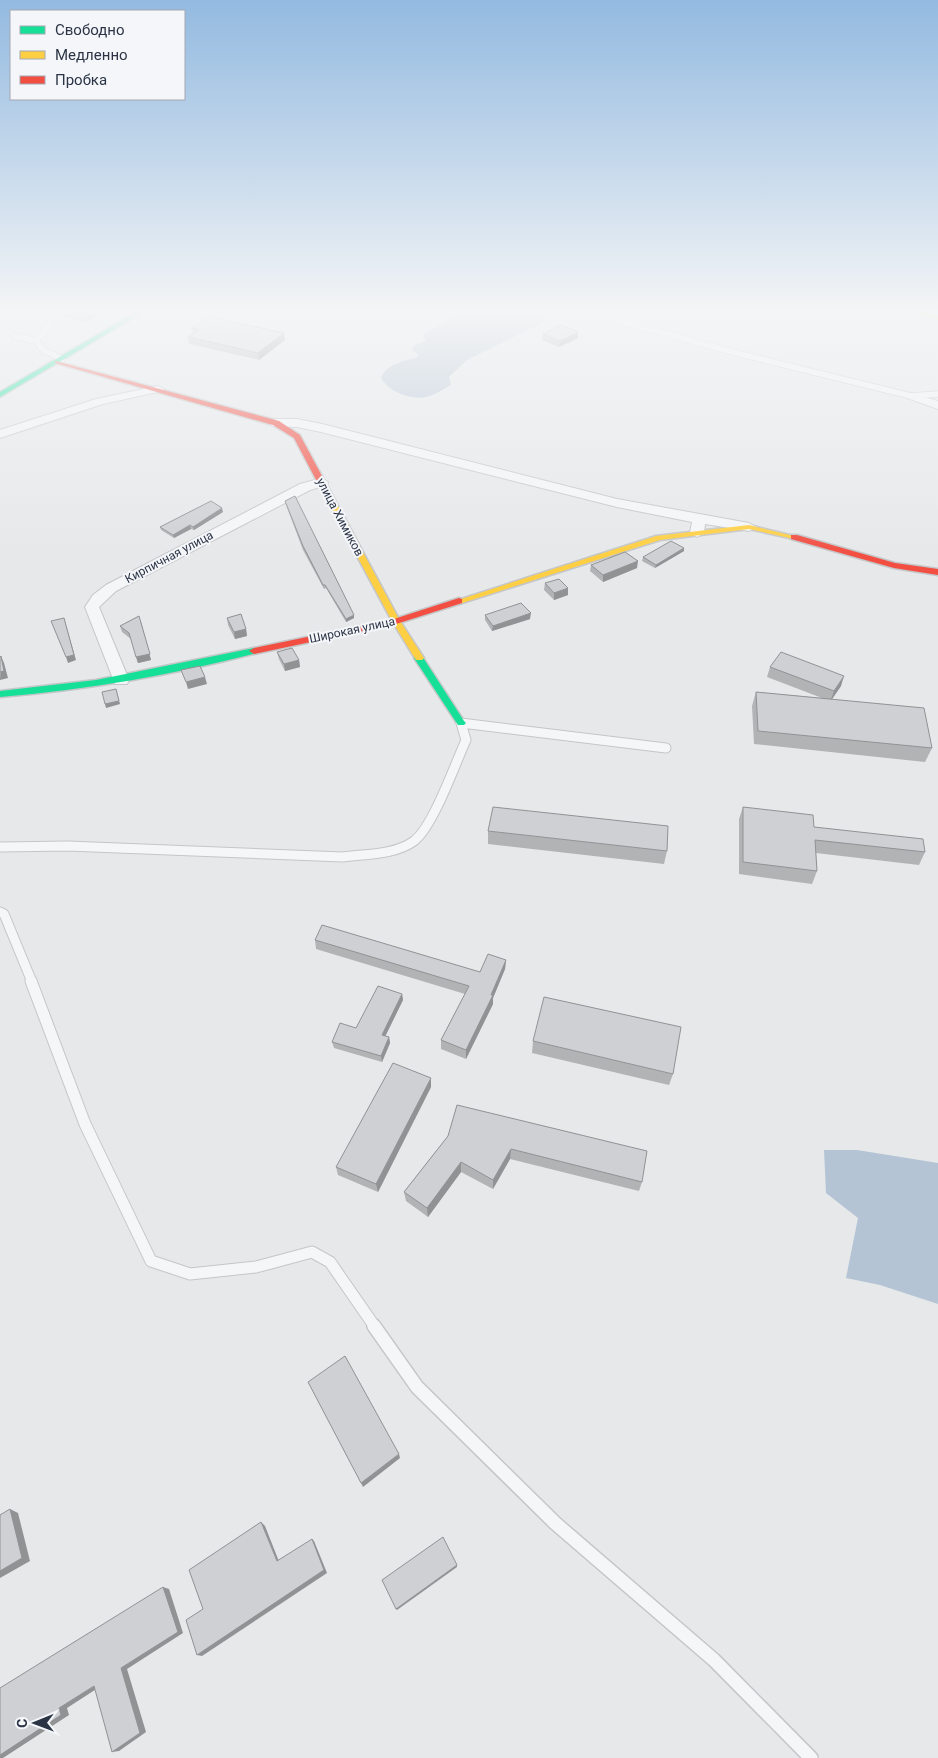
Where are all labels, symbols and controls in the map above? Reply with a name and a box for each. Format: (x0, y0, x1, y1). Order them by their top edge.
legend (10, 10, 185, 100)
text: Свободно (55, 21, 124, 39)
text: Медленно (55, 46, 128, 64)
text: Пробка (55, 71, 107, 89)
street label: улица Химиков (314, 476, 366, 558)
street label: Кирпичная улица (123, 528, 215, 586)
street label: Широкая улица (308, 614, 396, 646)
north arrow (10, 1698, 60, 1748)
text: С (14, 1719, 30, 1728)

